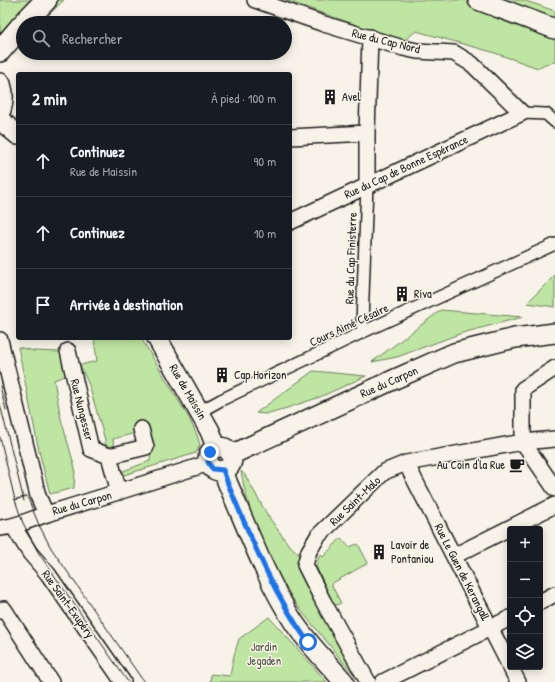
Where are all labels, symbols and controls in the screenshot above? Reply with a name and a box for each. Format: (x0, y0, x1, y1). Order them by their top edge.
search box (16, 16, 292, 60)
street label: Rue du Cap Nord (350, 24, 422, 57)
icon: search (30, 27, 52, 49)
text: Rechercher (62, 28, 123, 49)
text: 2 min (32, 87, 67, 110)
building icon: Avel (321, 88, 339, 106)
place label: Avel (342, 88, 361, 105)
text: À pied · 100 m (211, 89, 276, 107)
street label: Rue du Cap de Bonne Espérance (341, 130, 471, 203)
text: Continuez (70, 141, 125, 162)
icon: ahead (32, 150, 54, 172)
text: 90 m (254, 152, 276, 170)
text: Rue de Maissin (70, 162, 137, 180)
street label: Rue du Cap Finisterre (340, 211, 361, 304)
icon: ahead (32, 222, 54, 244)
text: Continuez (70, 222, 125, 243)
text: 10 m (254, 224, 276, 242)
building icon: Riva (393, 285, 411, 303)
place label: Riva (414, 285, 432, 302)
icon: arrive (32, 294, 54, 316)
text: Arrivée à destination (70, 294, 183, 315)
street label: Cours Aimé Césaire (307, 299, 391, 350)
street label: Rue de Maissin (166, 361, 211, 423)
street label: Rue du Carpon (357, 361, 420, 402)
building icon: Cap Horizon (213, 366, 231, 384)
place label: Cap Horizon (234, 366, 286, 383)
street label: Rue Nungesser (67, 377, 98, 443)
route end (201, 443, 219, 461)
place label: Au Coin d'la Rue (437, 456, 505, 473)
cafe icon: Au Coin d'la Rue (508, 456, 526, 474)
street label: Rue Saint-Malo (325, 472, 384, 529)
street label: Rue du Carpon (50, 486, 114, 519)
street label: Rue Le Guen de Kerangall (431, 520, 495, 624)
map controls (507, 526, 543, 670)
button: + (507, 526, 543, 562)
place label: Lavoir de Pontaniou (391, 536, 434, 567)
building icon: Lavoir de Pontaniou (370, 543, 388, 561)
button: − (507, 562, 543, 598)
street label: Rue Saint-Exupéry (38, 566, 99, 641)
button: locate (507, 598, 543, 634)
route start (299, 633, 317, 651)
button: layers (507, 634, 543, 670)
park label: Jardin Jegaden (247, 638, 281, 669)

